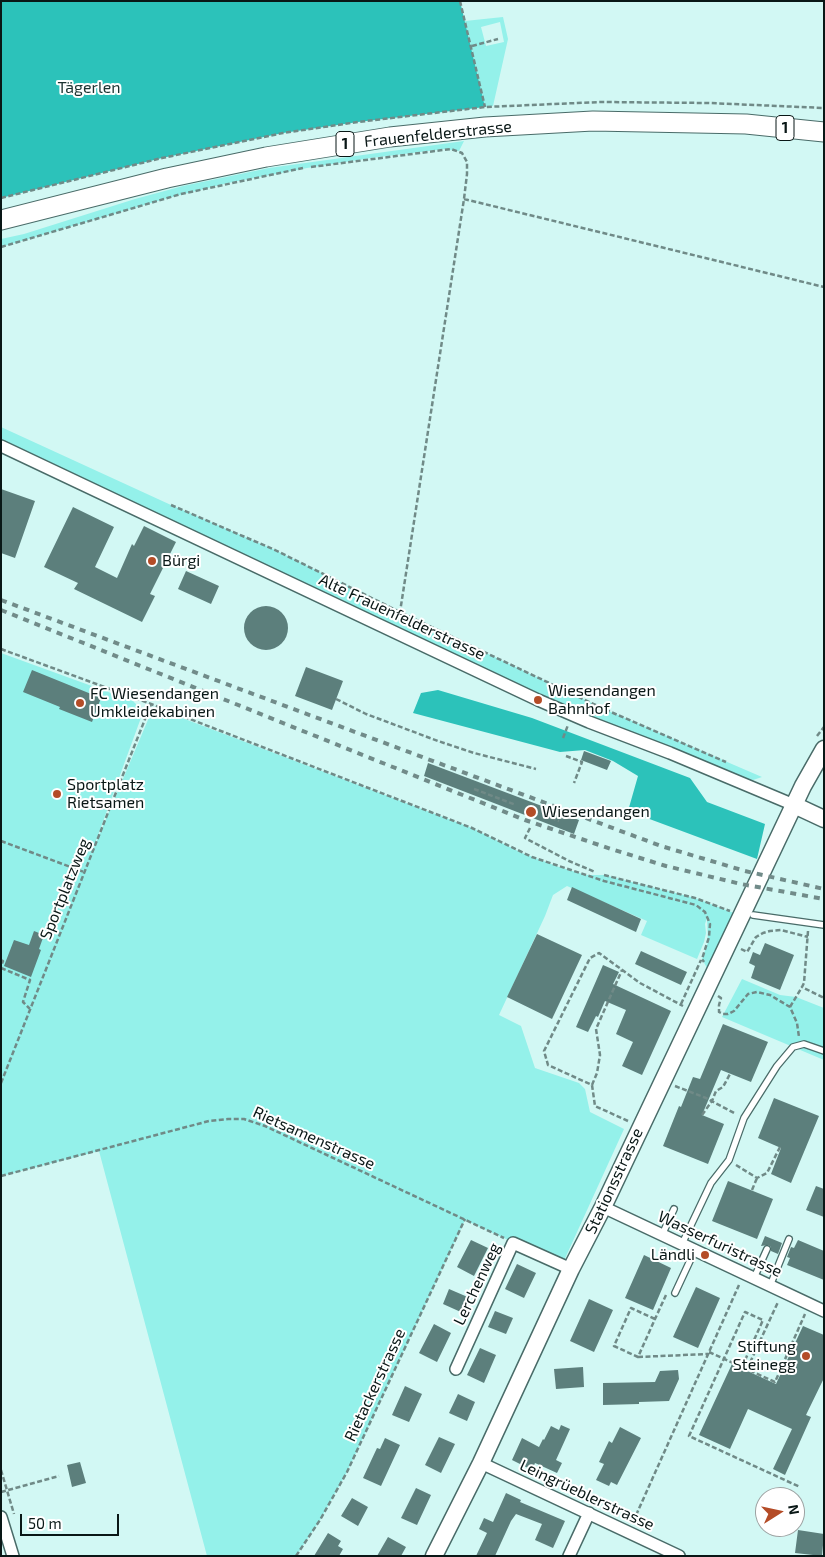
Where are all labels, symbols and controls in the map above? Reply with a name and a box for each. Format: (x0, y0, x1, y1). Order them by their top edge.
park label: Tägerlen (57, 78, 121, 98)
road number: 1 (776, 116, 794, 140)
street label: Frauenfelderstrasse (363, 117, 513, 151)
road number: 1 (336, 132, 354, 156)
place label: Bürgi (162, 551, 200, 571)
marker: Bürgi (146, 555, 158, 567)
street label: Alte Frauenfelderstrasse (316, 570, 488, 664)
place label: Wiesendangen Bahnhof (548, 681, 656, 719)
place label: FC Wiesendangen Umkleidekabinen (90, 684, 219, 722)
marker: Wiesendangen Bahnhof (532, 694, 544, 706)
marker: FC Wiesendangen Umkleidekabinen (74, 697, 86, 709)
place label: Sportplatz Rietsamen (67, 775, 144, 813)
marker: Sportplatz Rietsamen (51, 788, 63, 800)
place label: Wiesendangen (542, 802, 650, 822)
marker: Wiesendangen (524, 805, 538, 819)
street label: Sportplatzweg (36, 836, 94, 942)
street label: Rietsamenstrasse (250, 1102, 378, 1174)
street label: Stationsstrasse (581, 1125, 647, 1237)
street label: Wasserfuristrasse (655, 1207, 785, 1281)
street label: Lerchenweg (450, 1240, 504, 1328)
place label: Ländli (651, 1245, 695, 1265)
marker: Ländli (699, 1249, 711, 1261)
street label: Rietackerstrasse (340, 1326, 410, 1444)
place label: Stiftung Steinegg (733, 1337, 796, 1375)
marker: Stiftung Steinegg (800, 1350, 812, 1362)
street label: Leingrüeblerstrasse (517, 1455, 657, 1535)
north arrow (755, 1487, 805, 1537)
text: N (785, 1503, 804, 1516)
scale bar (22, 1504, 121, 1536)
text: 50 m (28, 1514, 62, 1532)

